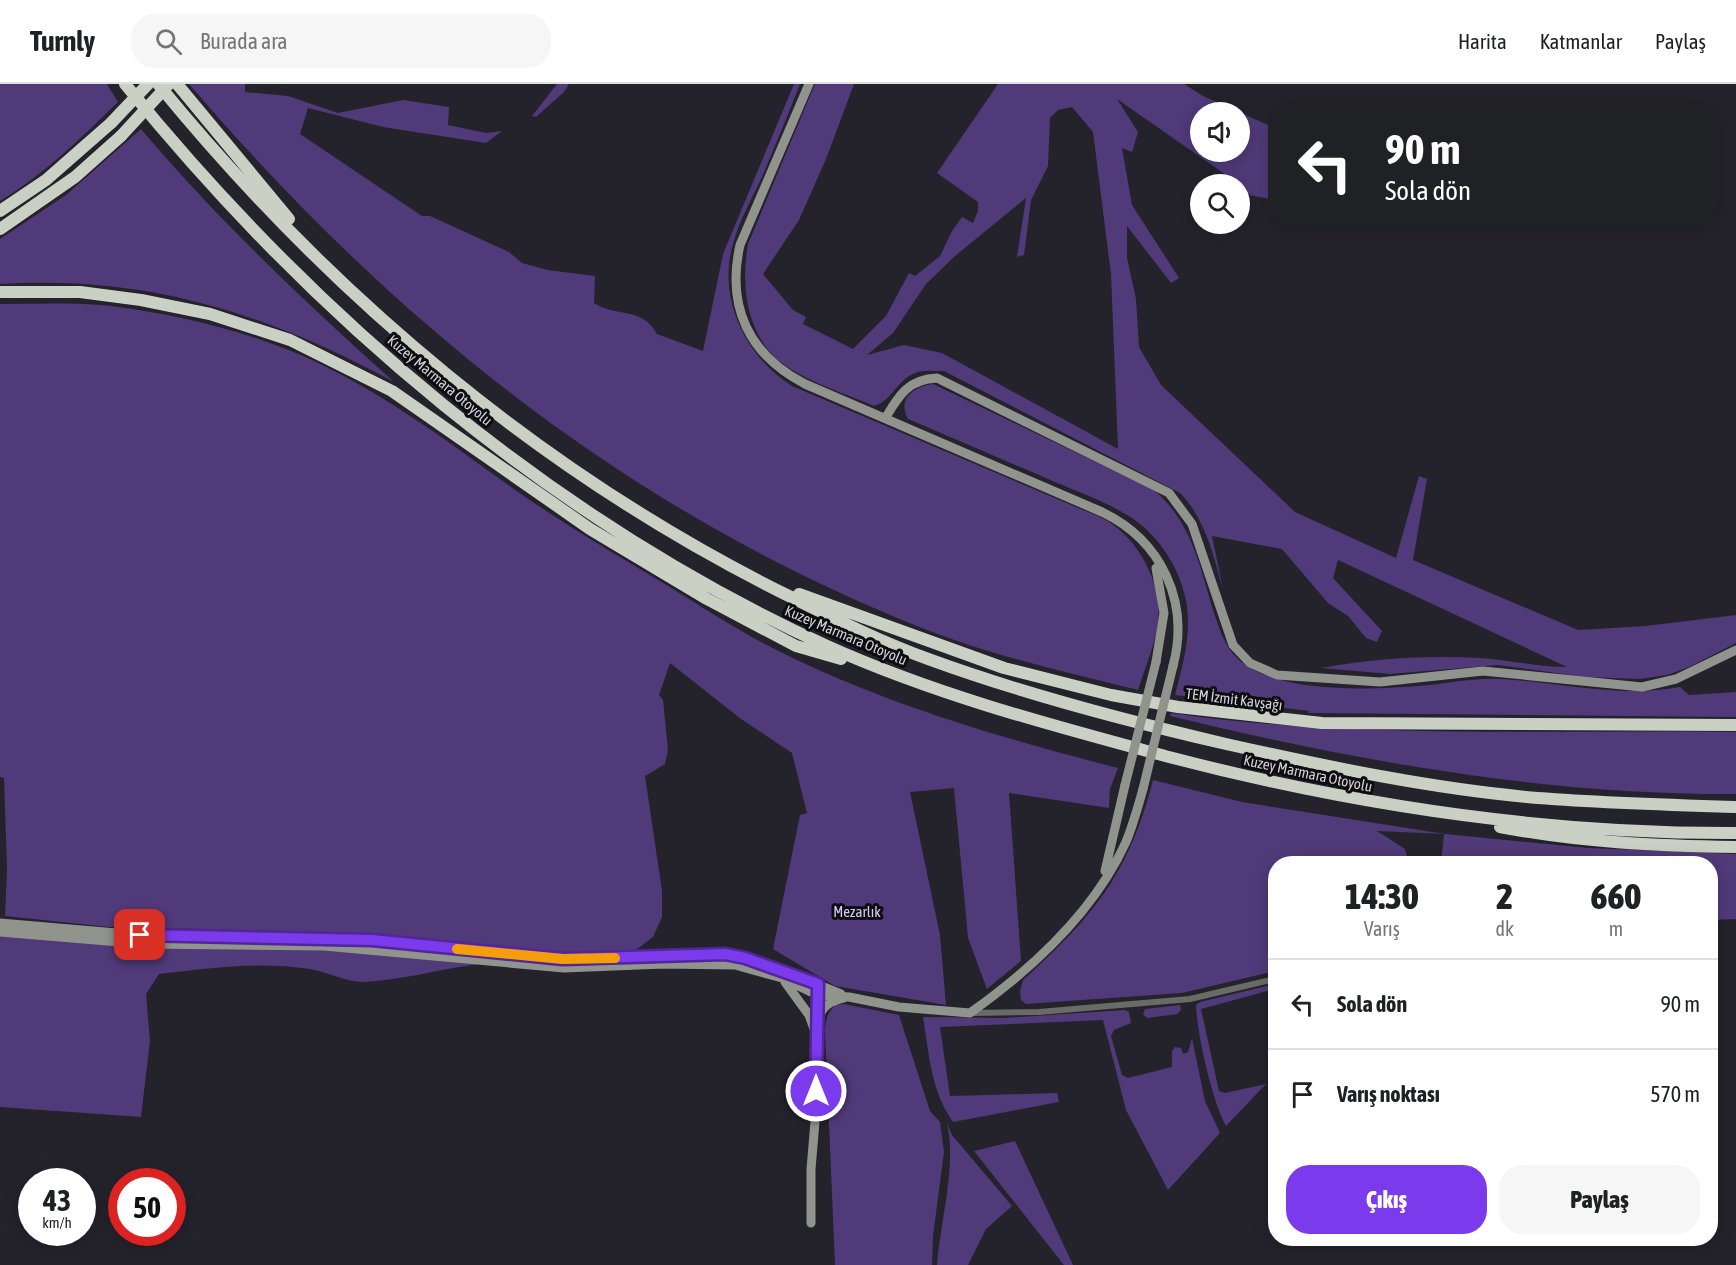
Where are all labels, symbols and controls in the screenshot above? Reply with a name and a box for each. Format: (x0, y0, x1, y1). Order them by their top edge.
search box (131, 14, 551, 68)
text: Turnly (30, 25, 95, 57)
icon: search (152, 25, 185, 58)
text: Burada ara (200, 28, 287, 54)
text: Harita (1458, 29, 1507, 53)
text: Katmanlar (1540, 29, 1622, 53)
text: Paylaş (1655, 29, 1706, 53)
map controls (1190, 102, 1250, 234)
button: sound (1190, 102, 1250, 162)
text: 90 m (1385, 125, 1460, 173)
icon: left (1286, 126, 1364, 204)
button: search (1190, 174, 1250, 234)
text: Sola dön (1385, 175, 1471, 206)
street label: Kuzey Marmara Otoyolu (384, 331, 496, 429)
street label: Kuzey Marmara Otoyolu (782, 602, 910, 668)
street label: TEM İzmit Kavşağı (1185, 685, 1283, 713)
street label: Kuzey Marmara Otoyolu (1242, 751, 1374, 795)
text: 14:30 (1345, 875, 1419, 917)
text: 2 (1496, 875, 1513, 917)
text: 660 (1590, 875, 1641, 917)
park label: Mezarlık (833, 903, 881, 920)
pin (114, 909, 165, 960)
text: Varış (1364, 917, 1400, 940)
text: dk (1496, 917, 1514, 940)
text: m (1609, 917, 1623, 940)
icon: arrive (123, 918, 156, 951)
icon: left (1286, 988, 1319, 1021)
text: Sola dön (1337, 991, 1407, 1017)
text: 90 m (1660, 991, 1700, 1017)
position arrow (784, 1059, 848, 1123)
icon: arrive (1286, 1078, 1319, 1111)
text: Varış noktası (1337, 1081, 1440, 1107)
text: 570 m (1650, 1081, 1700, 1107)
button: Çıkış (1286, 1165, 1487, 1234)
button: Paylaş (1499, 1165, 1700, 1234)
speed limit sign: 50 (108, 1168, 186, 1246)
text: 43 (43, 1183, 71, 1217)
text: km/h (42, 1214, 72, 1231)

